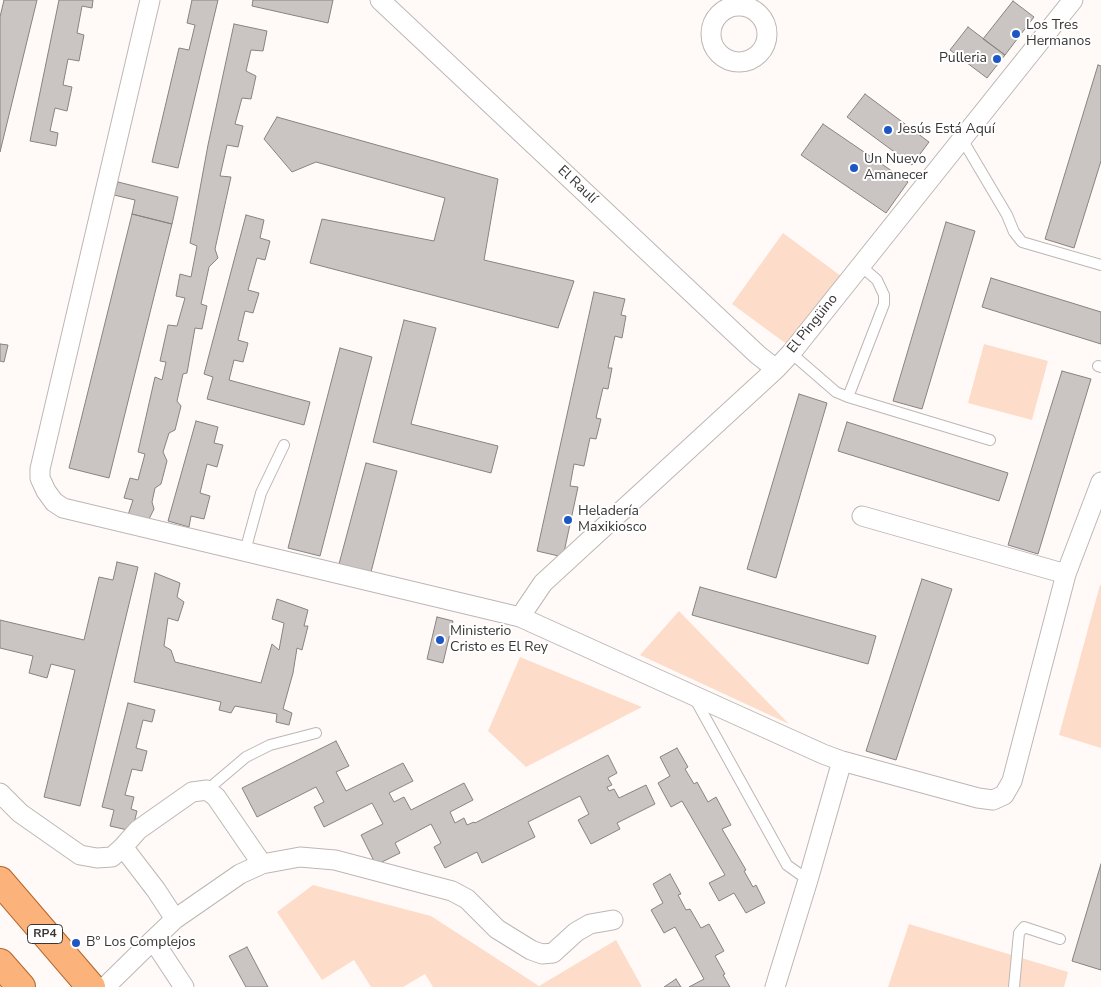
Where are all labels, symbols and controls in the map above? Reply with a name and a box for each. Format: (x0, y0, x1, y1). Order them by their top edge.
place label: Los Tres Hermanos (1026, 18, 1091, 50)
marker: Los Tres Hermanos (1010, 28, 1022, 40)
place label: Pulleria (939, 51, 987, 67)
marker: Pulleria (991, 53, 1003, 65)
place label: Jesús Está Aquí (898, 122, 995, 138)
marker: Jesús Está Aquí (882, 124, 894, 136)
place label: Un Nuevo Amanecer (864, 152, 928, 184)
marker: Un Nuevo Amanecer (848, 162, 860, 174)
street label: El Raulí (554, 163, 600, 207)
street label: El Pingüino (784, 291, 842, 357)
place label: Heladería Maxikiosco (578, 504, 647, 536)
marker: Heladería Maxikiosco (562, 514, 574, 526)
place label: Ministerio Cristo es El Rey (450, 624, 548, 656)
marker: Ministerio Cristo es El Rey (434, 634, 446, 646)
road number: RP4 (28, 924, 62, 944)
place label: Bº Los Complejos (86, 935, 196, 951)
marker: Bº Los Complejos (70, 937, 82, 949)

